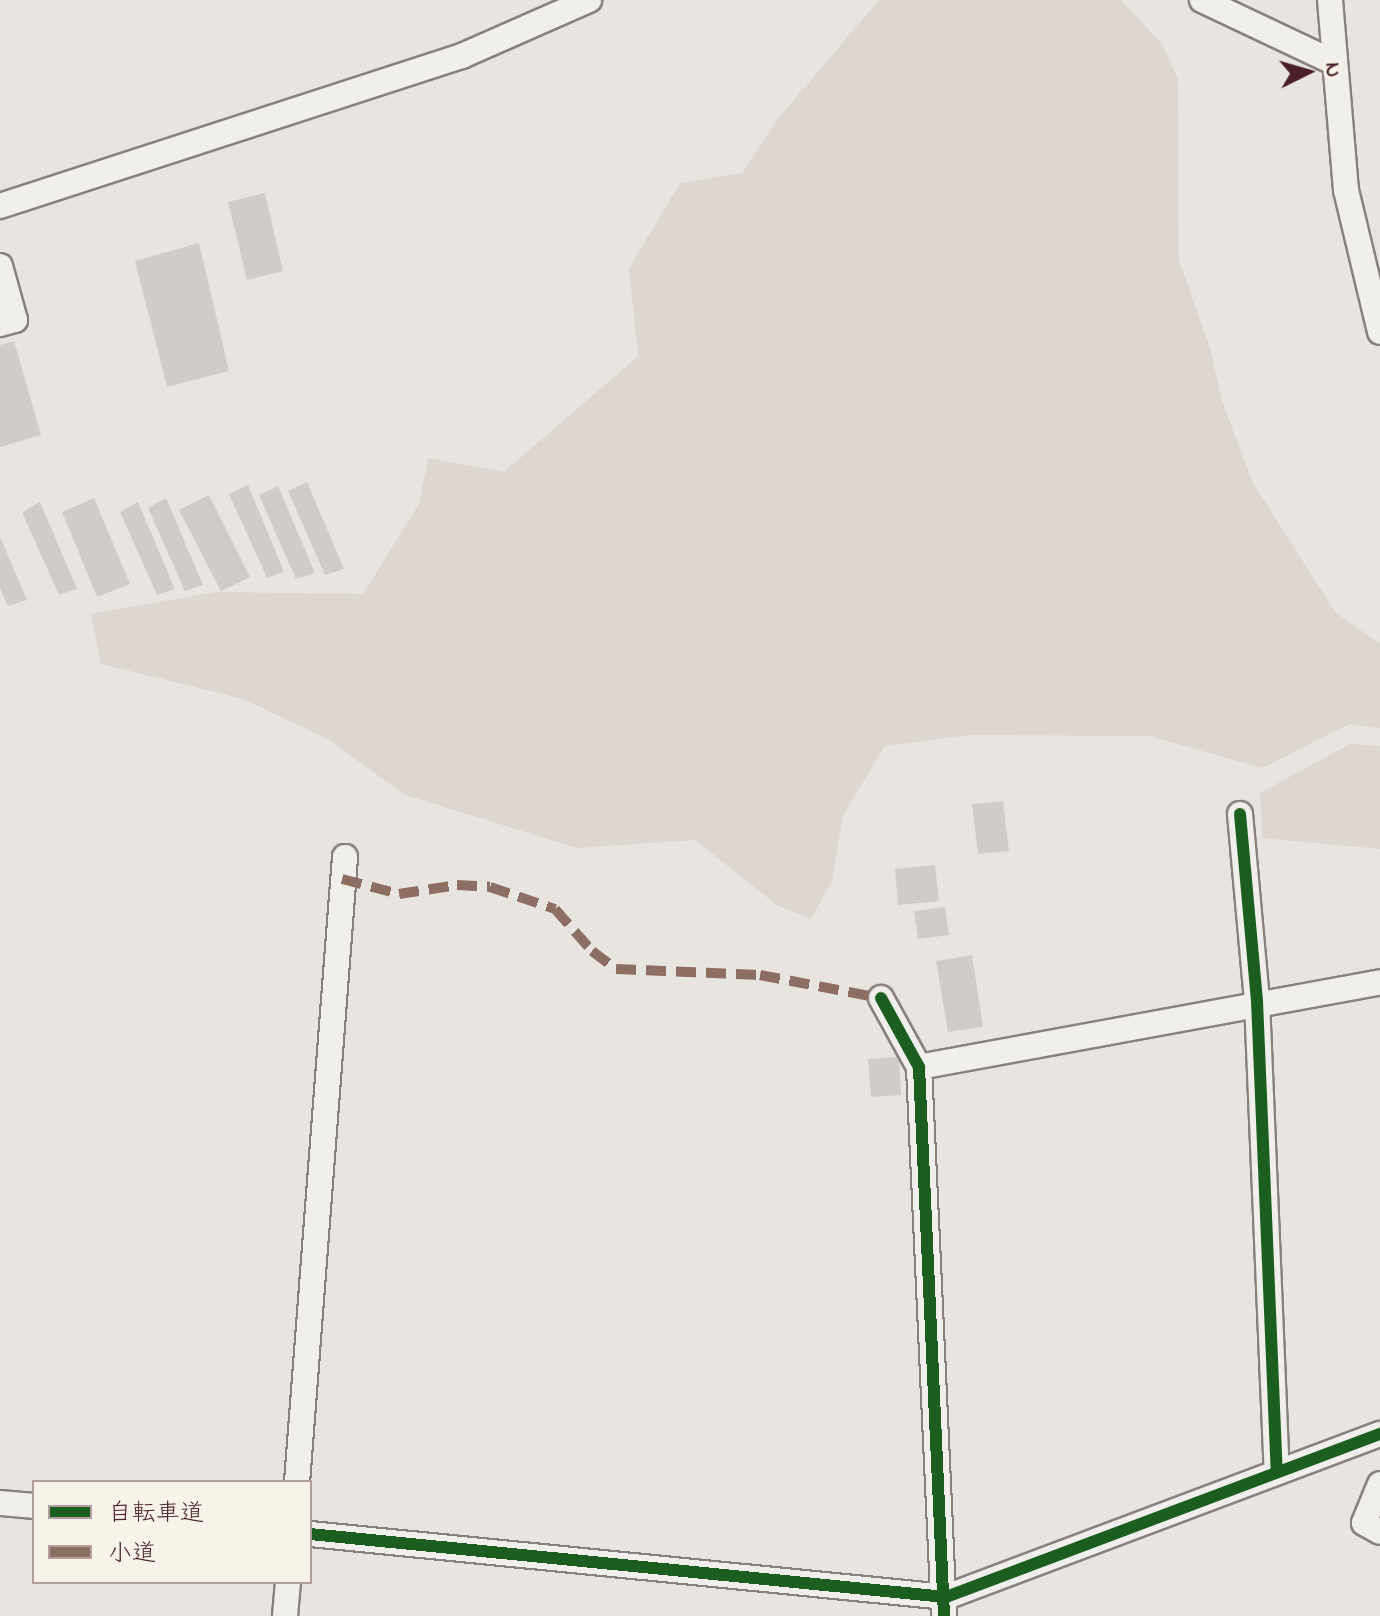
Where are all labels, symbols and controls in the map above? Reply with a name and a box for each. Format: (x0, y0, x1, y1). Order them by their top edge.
north arrow (1268, 32, 1348, 112)
text: N (1315, 61, 1348, 79)
legend (32, 1480, 312, 1584)
text: 自転車道 (108, 1497, 204, 1532)
text: 小道 (108, 1537, 156, 1572)

